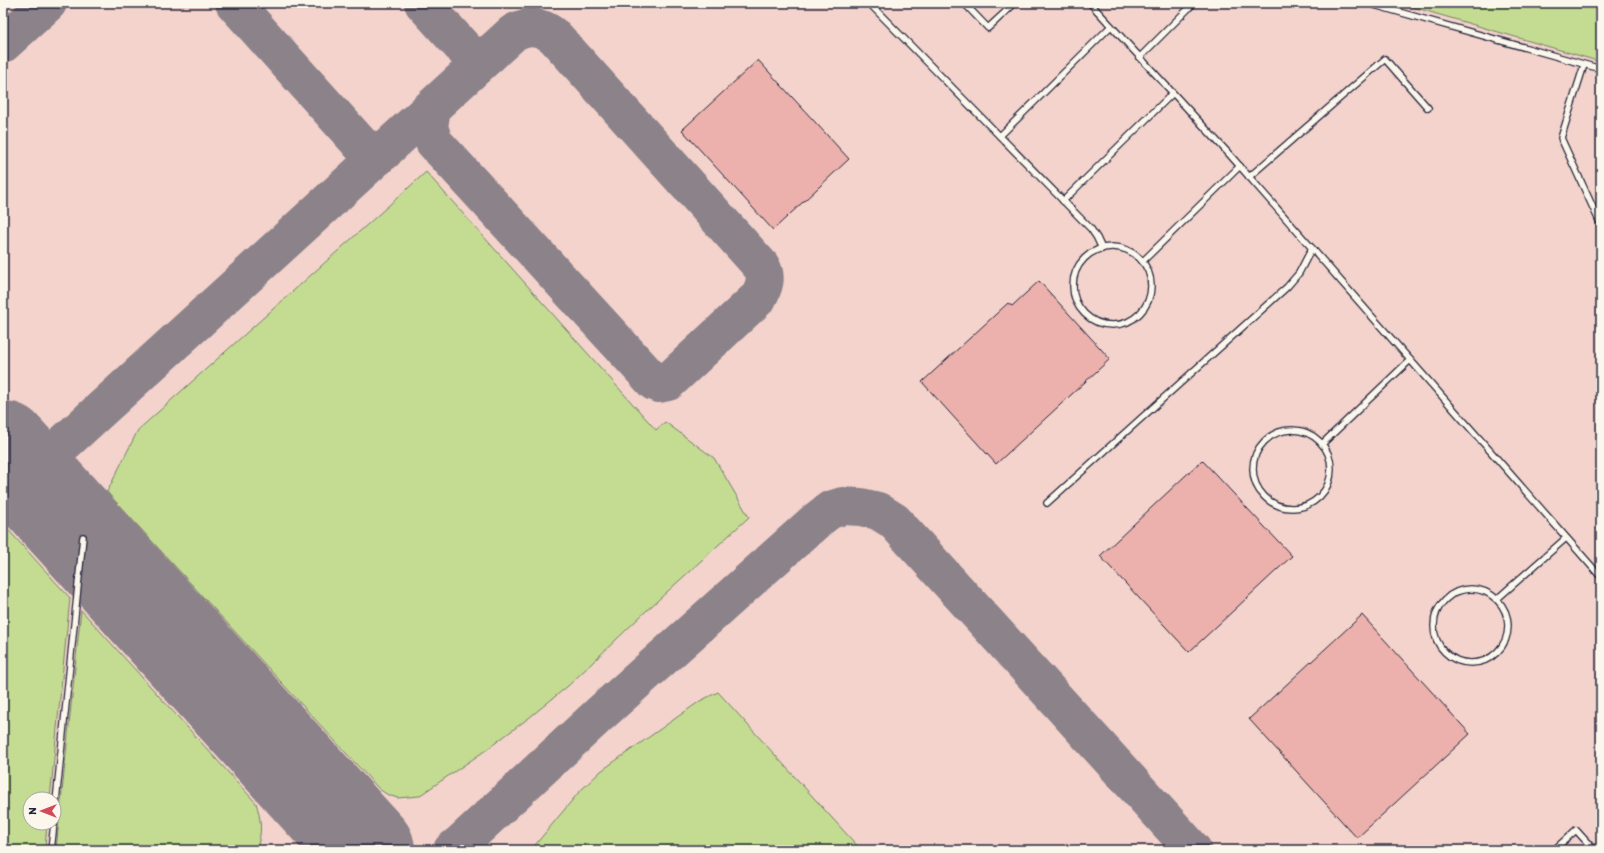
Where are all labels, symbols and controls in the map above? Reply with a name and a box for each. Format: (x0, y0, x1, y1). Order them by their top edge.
north arrow (22, 791, 62, 831)
text: N (26, 807, 39, 815)

